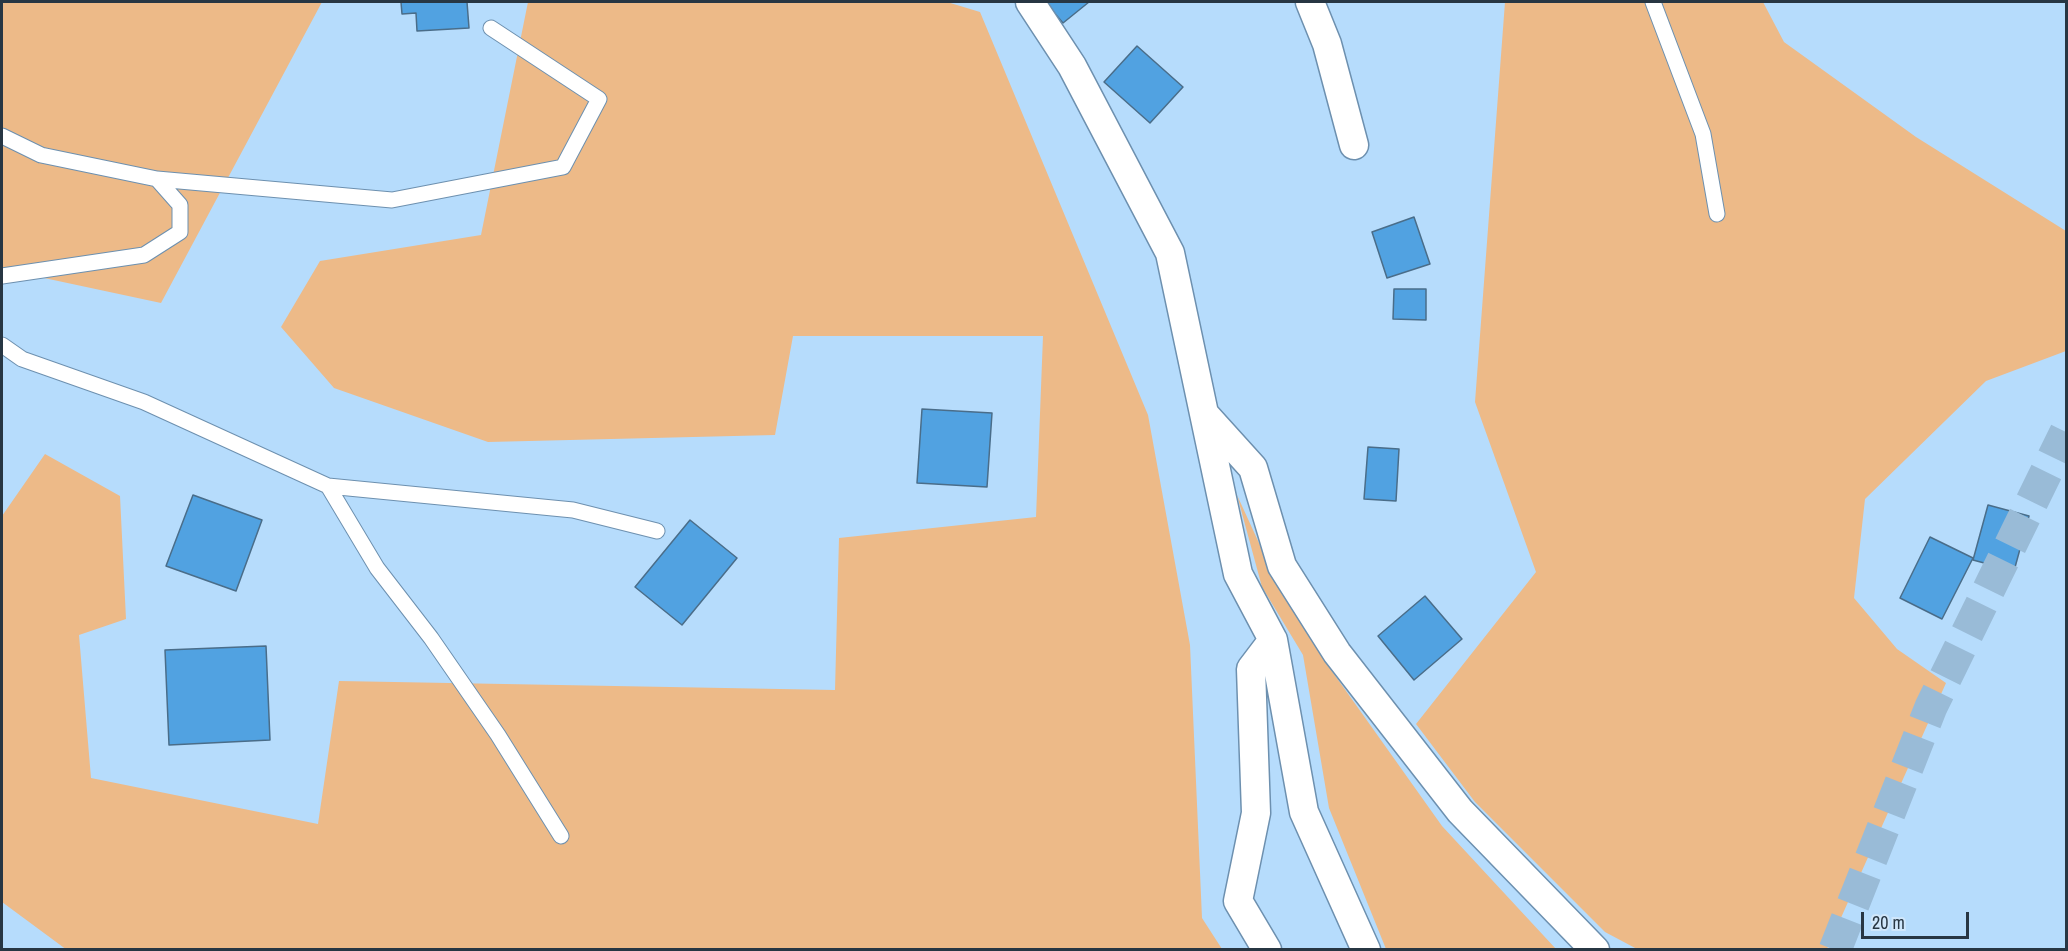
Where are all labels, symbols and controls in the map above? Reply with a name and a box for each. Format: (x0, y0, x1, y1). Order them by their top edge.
scale bar (1864, 900, 1972, 938)
text: 20 m (1872, 910, 1905, 935)

